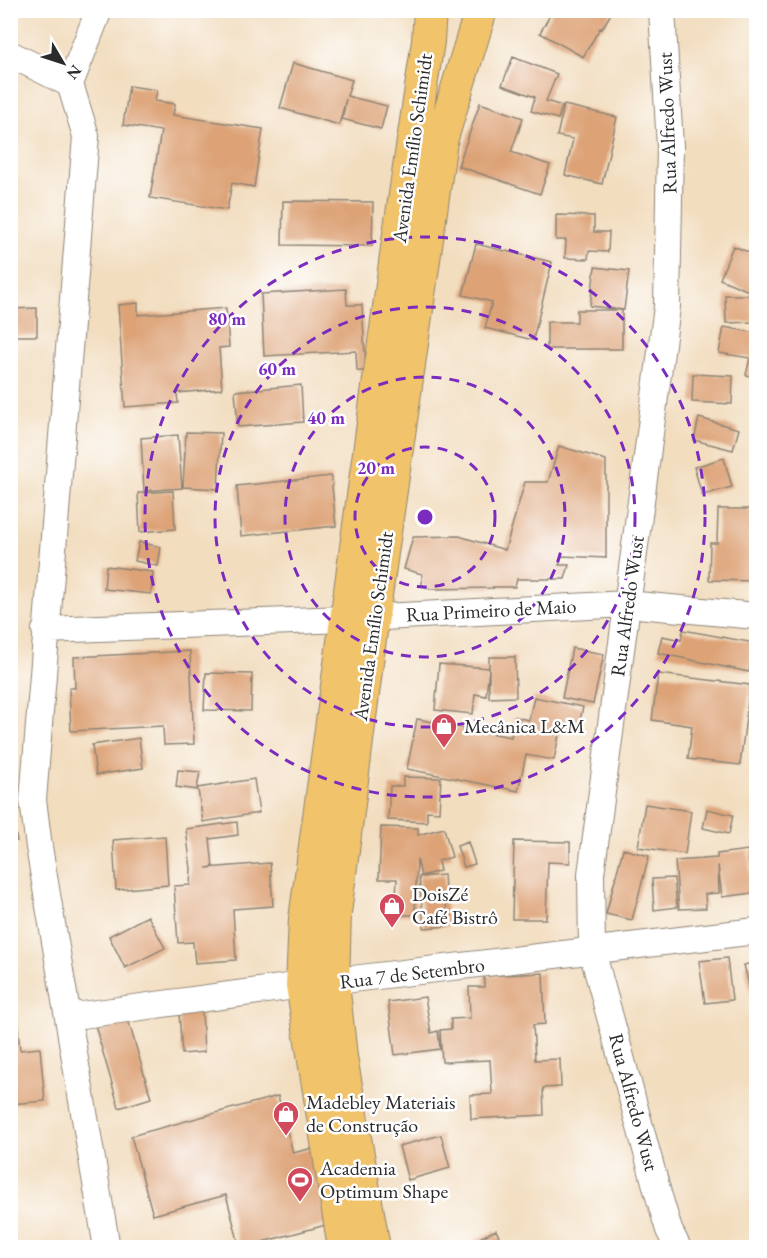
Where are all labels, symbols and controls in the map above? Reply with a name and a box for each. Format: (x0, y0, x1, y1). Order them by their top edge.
north arrow (33, 33, 93, 93)
street label: Avenida Emílio Schimidt (386, 51, 438, 245)
street label: Rua Alfredo Wust (652, 51, 682, 194)
text: N (62, 60, 87, 84)
text: 80 m (208, 307, 246, 330)
text: 60 m (258, 357, 296, 380)
text: 40 m (307, 406, 345, 429)
text: 20 m (357, 456, 395, 479)
centre of rings (415, 507, 435, 527)
street label: Avenida Emílio Schimidt (347, 529, 399, 723)
street label: Rua Alfredo Wust (604, 533, 650, 678)
street label: Rua Primeiro de Maio (405, 593, 577, 627)
shop icon: Mecânica L&M (429, 711, 459, 749)
place label: Mecânica L&M (464, 713, 585, 739)
place label: DoisZé Café Bistrô (412, 881, 498, 930)
shop icon: DoisZé Café Bistrô (377, 891, 407, 929)
street label: Rua 7 de Setembro (338, 951, 486, 995)
street label: Rua Alfredo Wust (603, 1030, 665, 1174)
place label: Madebley Materiais de Construção (306, 1089, 455, 1138)
shop icon: Madebley Materiais de Construção (271, 1099, 301, 1137)
place label: Academia Optimum Shape (319, 1155, 448, 1204)
sports icon: Academia Optimum Shape (285, 1165, 315, 1203)

